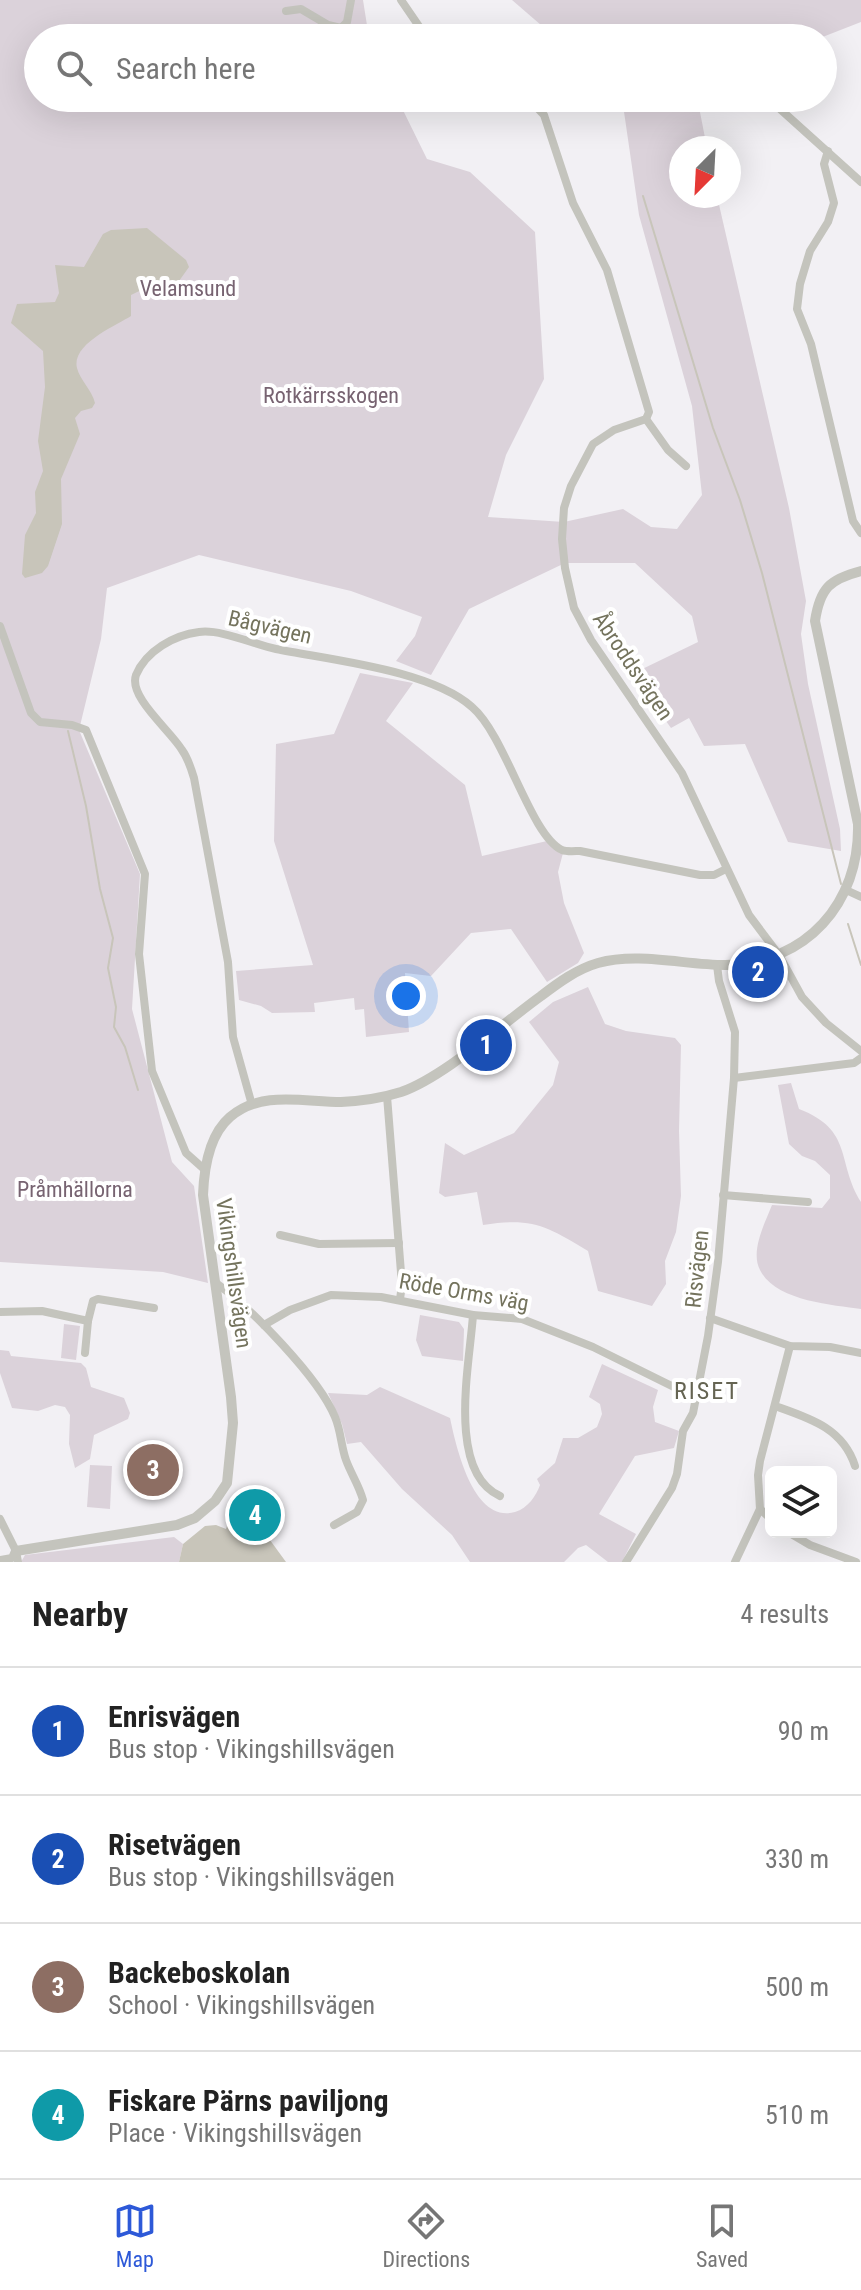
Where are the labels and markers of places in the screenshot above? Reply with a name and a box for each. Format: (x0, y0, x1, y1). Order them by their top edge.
pin: 2 (732, 942, 784, 1002)
pin: 1 (460, 1015, 512, 1075)
pin: 3 (127, 1440, 179, 1500)
pin: 4 (229, 1485, 281, 1545)

